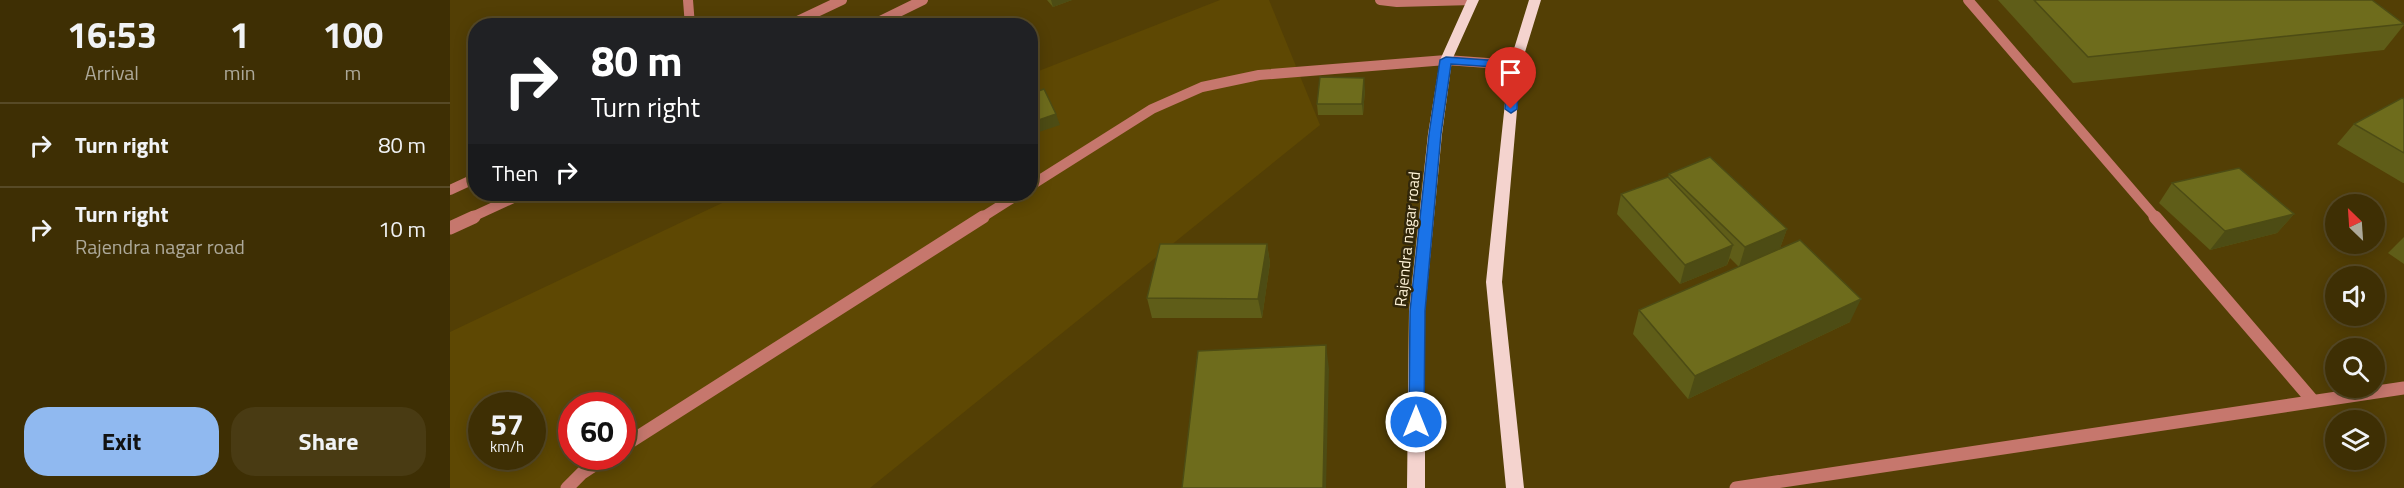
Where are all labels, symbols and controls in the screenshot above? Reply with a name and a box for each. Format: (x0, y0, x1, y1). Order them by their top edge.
text: 16:53 (67, 7, 157, 62)
text: 1 (230, 7, 250, 62)
text: 100 (323, 7, 383, 62)
text: 80 m (591, 28, 683, 92)
icon: right (492, 42, 570, 120)
pin (1485, 47, 1536, 109)
icon: arrive (1494, 56, 1527, 89)
text: Arrival (85, 57, 139, 88)
text: min (224, 57, 256, 88)
text: m (344, 57, 361, 88)
text: Turn right (591, 86, 700, 127)
text: Turn right (75, 128, 169, 162)
text: 80 m (378, 128, 426, 162)
icon: right (24, 129, 57, 162)
text: Then (492, 156, 538, 190)
icon: right (550, 156, 583, 189)
street label: Rajendra nagar road (1388, 170, 1426, 308)
north arrow (2325, 194, 2385, 254)
map controls (2325, 194, 2385, 470)
text: Turn right (75, 197, 169, 231)
text: 10 m (378, 212, 426, 246)
icon: right (24, 213, 57, 246)
text: Rajendra nagar road (75, 231, 245, 262)
button: sound (2325, 266, 2385, 326)
button: search (2325, 338, 2385, 398)
position arrow (1384, 390, 1448, 454)
speed limit sign: 60 (558, 392, 636, 470)
text: 57 (490, 401, 524, 447)
button: Exit (24, 407, 219, 476)
button: Share (231, 407, 426, 476)
button: layers (2325, 410, 2385, 470)
text: km/h (490, 435, 524, 458)

